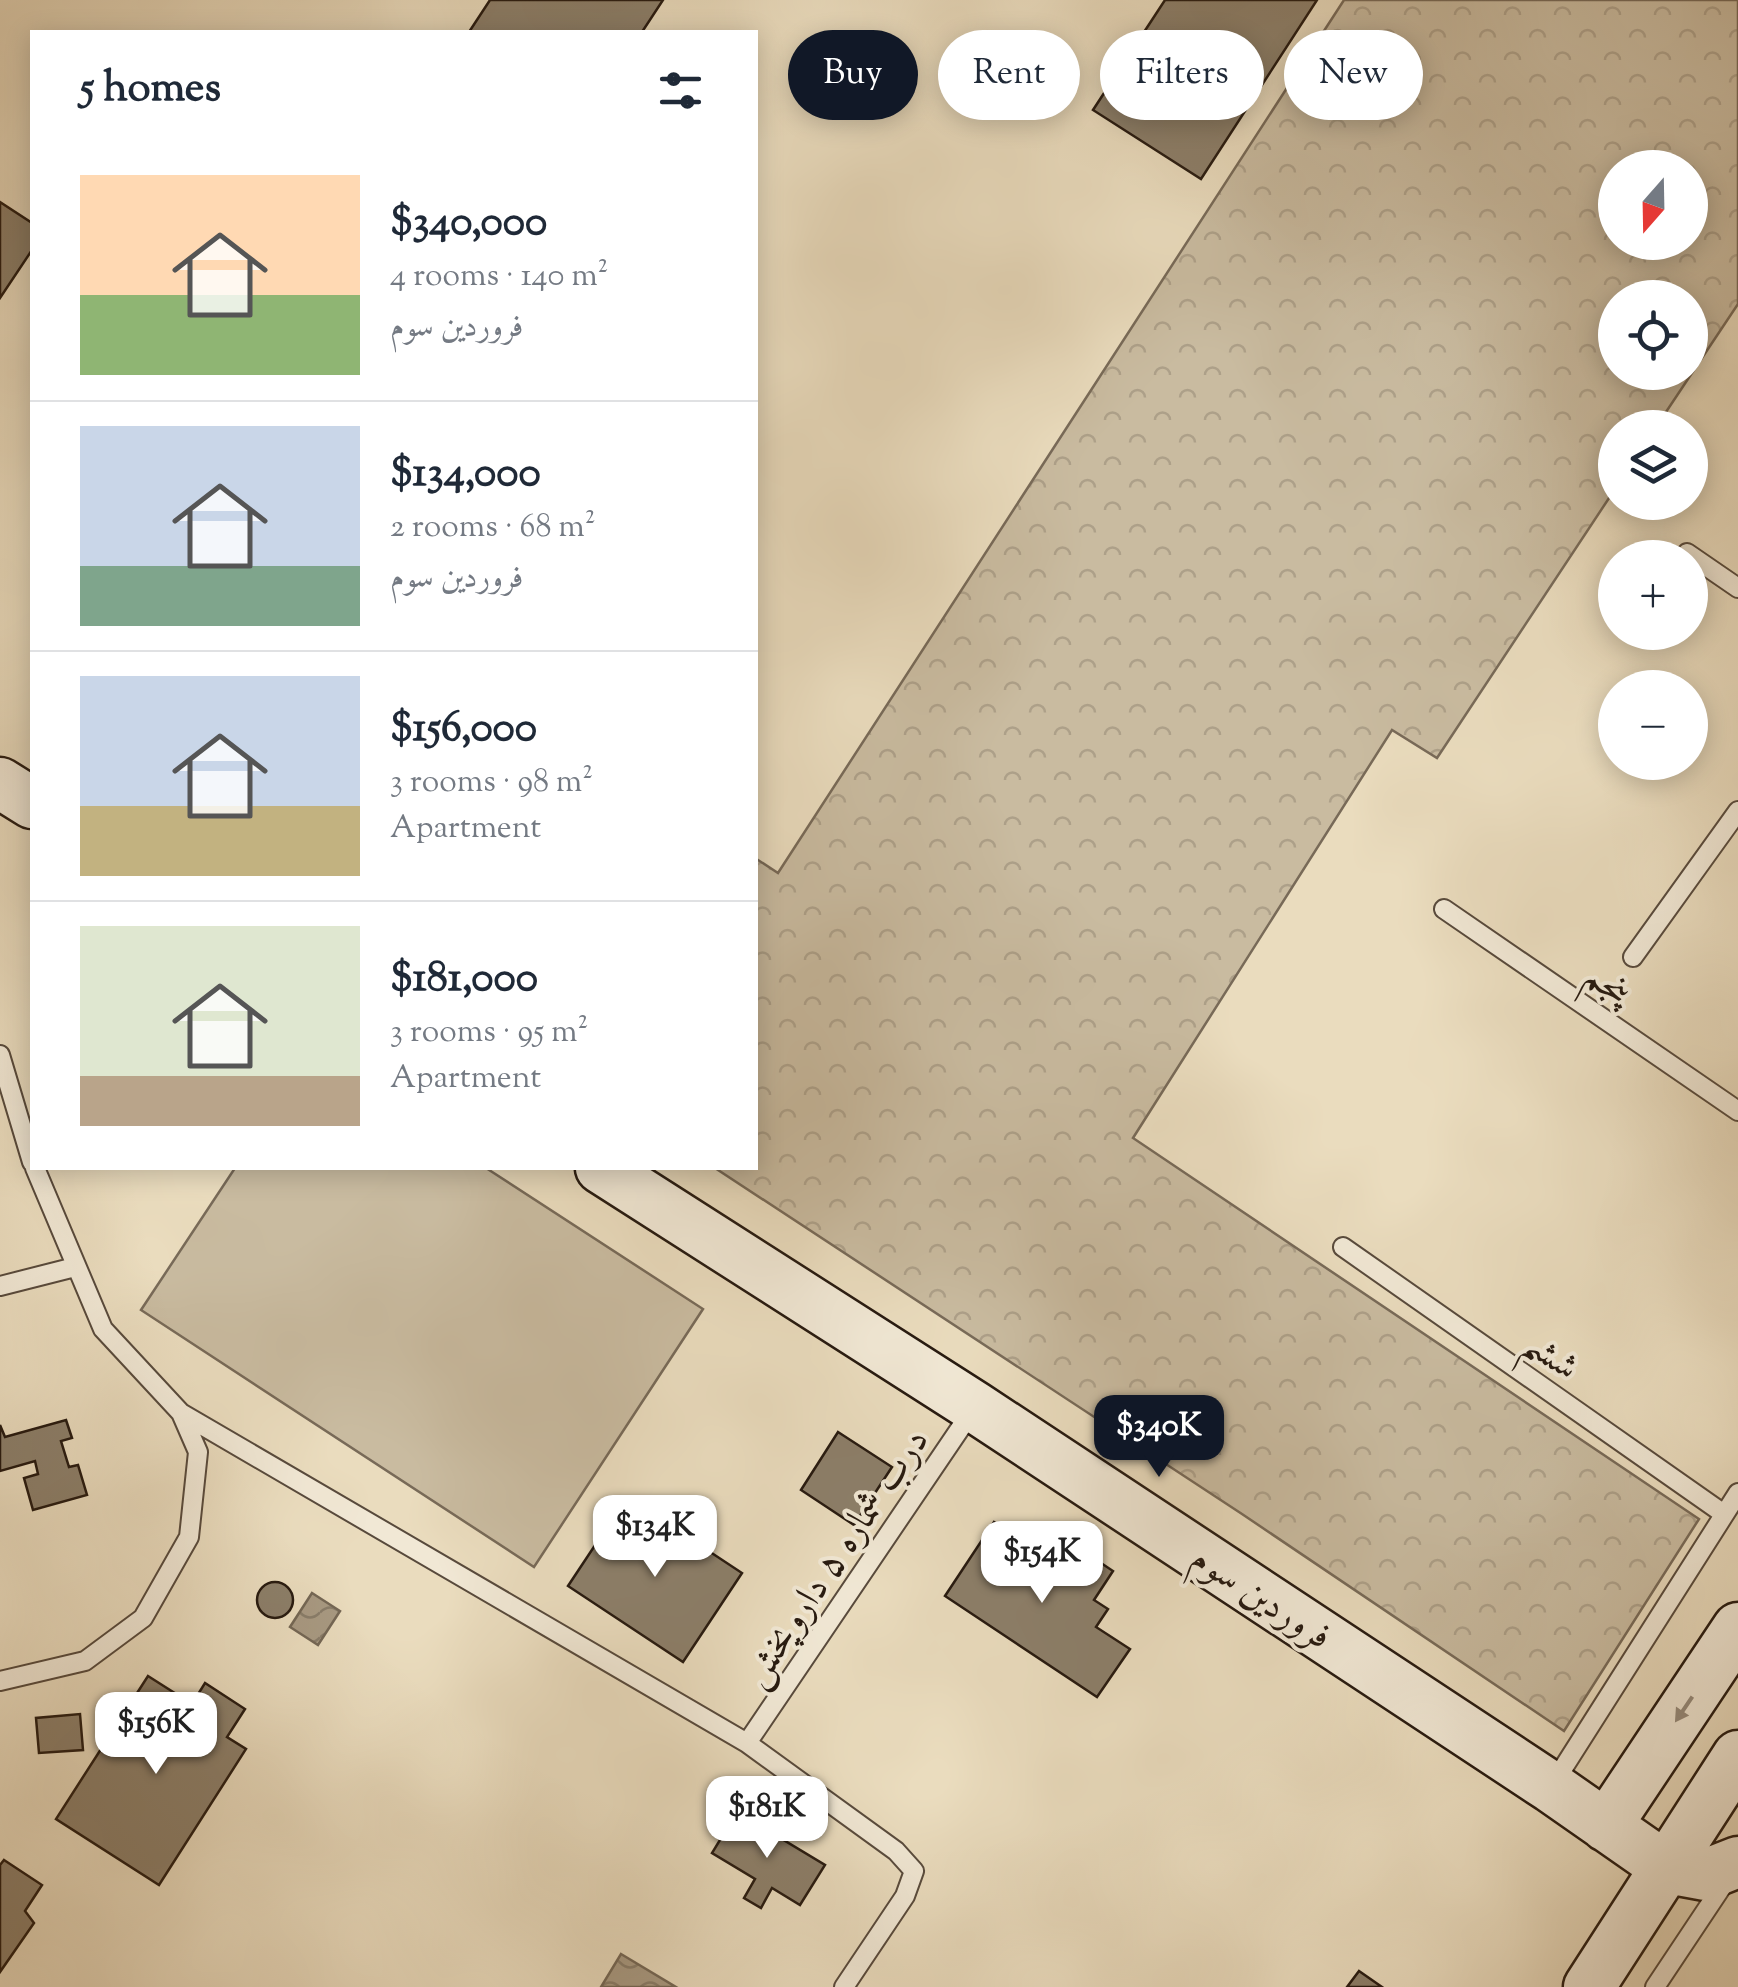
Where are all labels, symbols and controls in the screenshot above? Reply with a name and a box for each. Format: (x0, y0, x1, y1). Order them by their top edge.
chip: Buy (788, 30, 918, 120)
chip: Rent (938, 30, 1080, 120)
chip: Filters (1100, 30, 1264, 120)
chip: New (1284, 30, 1423, 120)
text: 5 homes (80, 60, 221, 120)
icon: filters (653, 63, 708, 118)
north arrow (1598, 150, 1708, 260)
map controls (1598, 150, 1708, 780)
text: $340,000 (390, 194, 547, 254)
icon: home (160, 215, 280, 335)
text: 4 rooms · 140 m² (390, 254, 608, 300)
button: locate (1598, 280, 1708, 390)
text: فروردین سوم (390, 305, 524, 351)
button: layers (1598, 410, 1708, 520)
text: $134,000 (390, 445, 541, 505)
icon: home (160, 466, 280, 586)
text: 2 rooms · 68 m² (390, 505, 596, 551)
button: + (1598, 540, 1708, 650)
text: فروردین سوم (390, 556, 524, 602)
button: − (1598, 670, 1708, 780)
text: $156,000 (390, 700, 537, 760)
icon: home (160, 716, 280, 836)
text: 3 rooms · 98 m² (390, 760, 593, 806)
text: Apartment (390, 806, 541, 852)
text: $181,000 (390, 950, 538, 1010)
street label: پنجم (1570, 951, 1643, 1027)
icon: home (160, 966, 280, 1086)
text: 3 rooms · 95 m² (390, 1010, 588, 1056)
text: Apartment (390, 1056, 541, 1102)
street label: ششم (1507, 1319, 1589, 1402)
pin: $340K (1089, 1395, 1229, 1480)
text: $340K (1116, 1404, 1202, 1450)
street label: درب شماره ۵ داروپخش (730, 1419, 944, 1700)
pin: $134K (585, 1495, 725, 1580)
text: $134K (615, 1504, 695, 1550)
pin: $154K (972, 1521, 1112, 1606)
text: $154K (1003, 1530, 1081, 1576)
street label: فروردین سوم (1178, 1534, 1341, 1667)
pin: $156K (86, 1692, 226, 1777)
one-way arrow (1675, 1695, 1693, 1722)
text: $156K (117, 1701, 195, 1747)
pin: $181K (697, 1776, 837, 1861)
text: $181K (728, 1785, 806, 1831)

